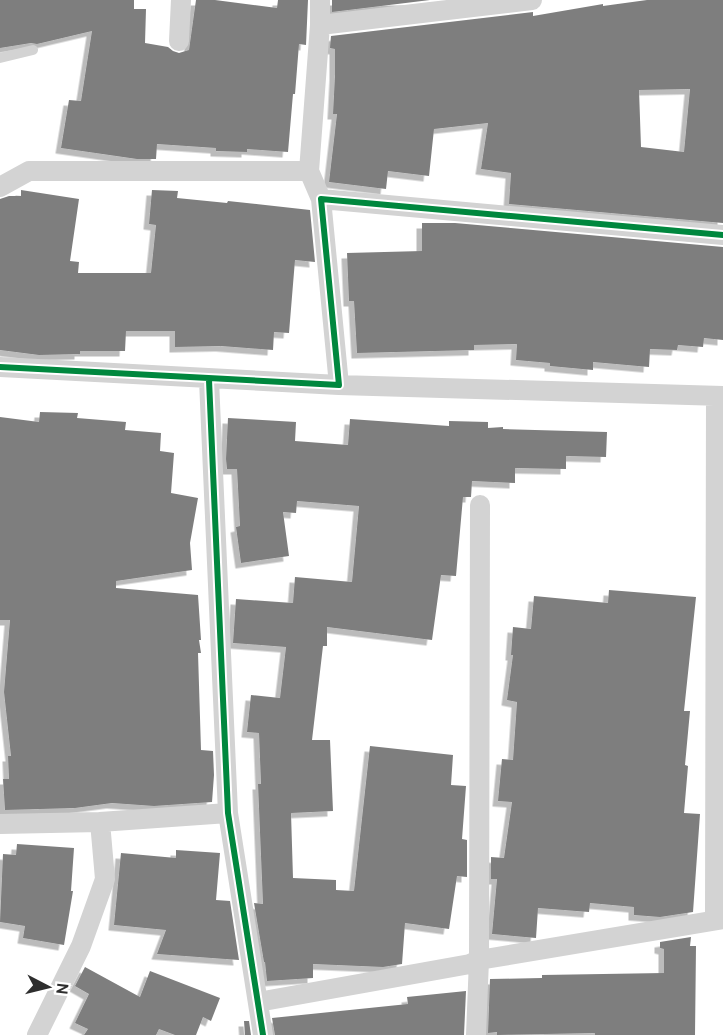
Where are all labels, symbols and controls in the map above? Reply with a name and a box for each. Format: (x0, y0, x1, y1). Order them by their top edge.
north arrow (18, 957, 78, 1017)
text: N (52, 982, 73, 996)

